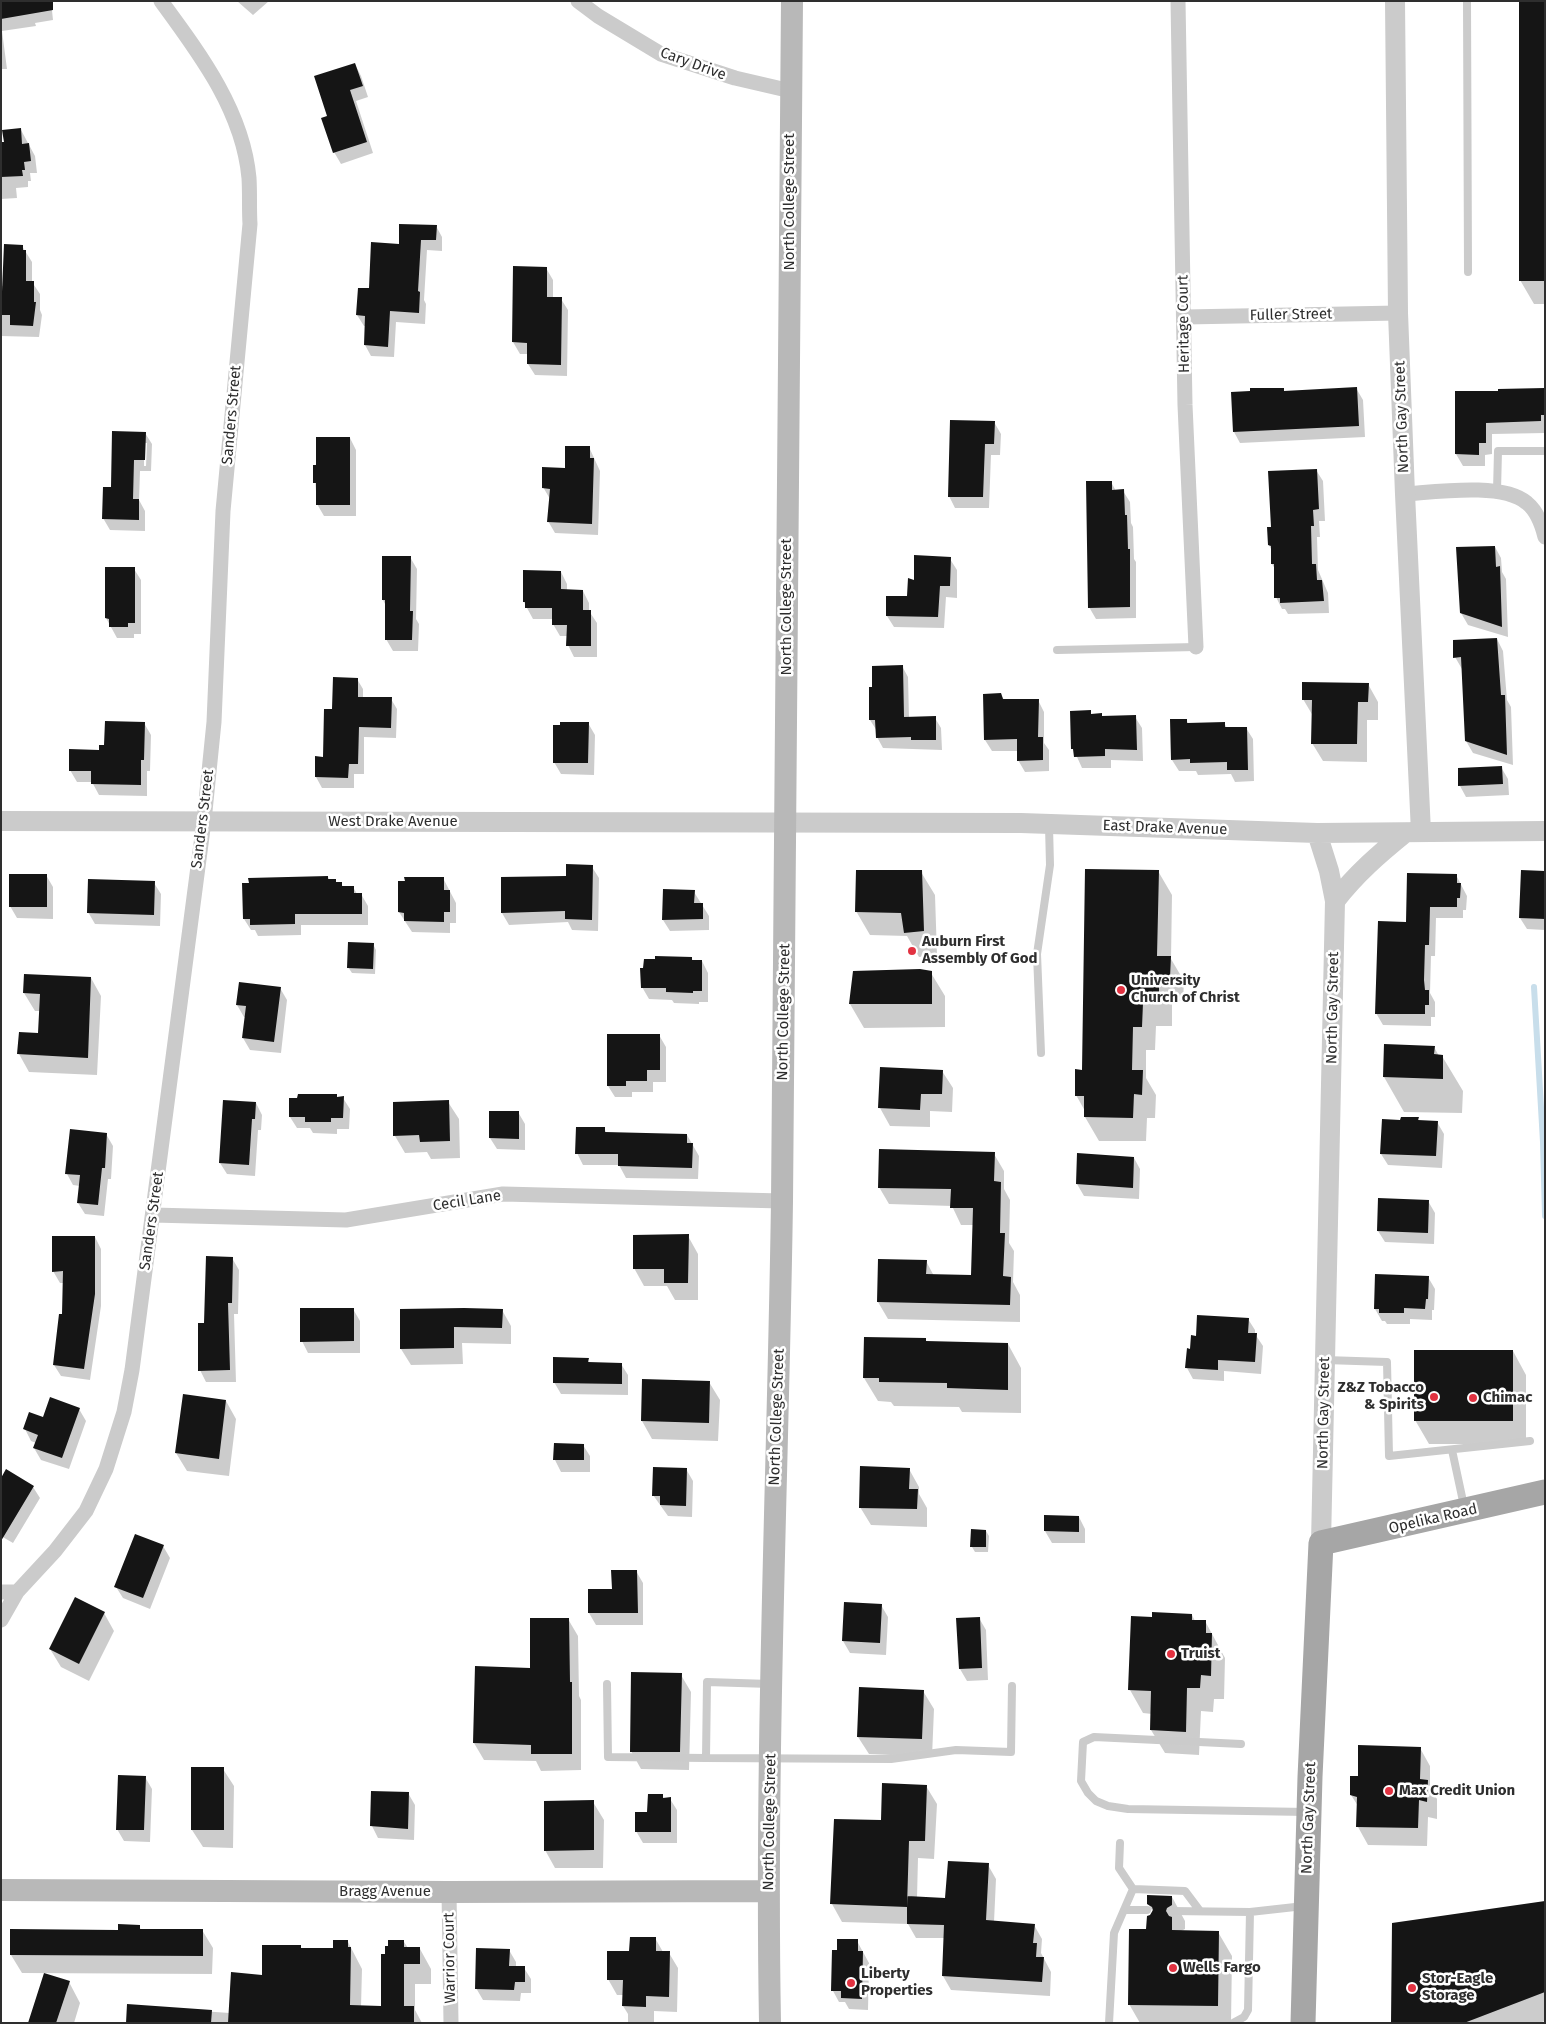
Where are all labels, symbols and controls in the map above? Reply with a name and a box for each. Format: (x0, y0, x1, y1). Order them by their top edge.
street label: Cary Drive (658, 44, 728, 84)
street label: North College Street (781, 133, 799, 271)
street label: Heritage Court (1174, 275, 1194, 373)
street label: Fuller Street (1249, 305, 1333, 325)
street label: North Gay Street (1391, 361, 1413, 473)
street label: Sanders Street (219, 365, 245, 465)
street label: North College Street (778, 538, 796, 676)
street label: Sanders Street (188, 769, 218, 869)
street label: West Drake Avenue (328, 813, 458, 831)
street label: East Drake Avenue (1102, 817, 1228, 839)
place label: Auburn First Assembly Of God (922, 933, 1037, 968)
street label: North College Street (774, 943, 794, 1081)
marker: Auburn First Assembly Of God (906, 945, 918, 957)
street label: North Gay Street (1323, 952, 1343, 1064)
place label: University Church of Christ (1131, 972, 1240, 1007)
marker: University Church of Christ (1115, 984, 1127, 996)
street label: Sanders Street (136, 1170, 168, 1272)
street label: Cecil Lane (432, 1187, 502, 1215)
street label: North College Street (766, 1348, 788, 1486)
street label: North Gay Street (1314, 1357, 1334, 1469)
place label: Z&Z Tobacco & Spirits (1338, 1379, 1424, 1414)
place label: Chimac (1483, 1389, 1532, 1407)
marker: Z&Z Tobacco & Spirits (1428, 1391, 1440, 1403)
marker: Chimac (1467, 1392, 1479, 1404)
street label: Opelika Road (1387, 1500, 1479, 1538)
place label: Truist (1181, 1645, 1221, 1663)
marker: Truist (1165, 1648, 1177, 1660)
street label: North College Street (760, 1753, 780, 1891)
street label: North Gay Street (1298, 1762, 1320, 1874)
place label: Max Credit Union (1399, 1782, 1515, 1800)
marker: Max Credit Union (1383, 1785, 1395, 1797)
street label: Bragg Avenue (339, 1883, 431, 1901)
street label: Warrior Court (440, 1912, 460, 2004)
place label: Wells Fargo (1183, 1959, 1261, 1977)
marker: Wells Fargo (1167, 1962, 1179, 1974)
place label: Liberty Properties (861, 1965, 933, 2000)
place label: Stor-Eagle Storage (1422, 1970, 1493, 2005)
marker: Liberty Properties (845, 1977, 857, 1989)
marker: Stor-Eagle Storage (1406, 1982, 1418, 1994)

